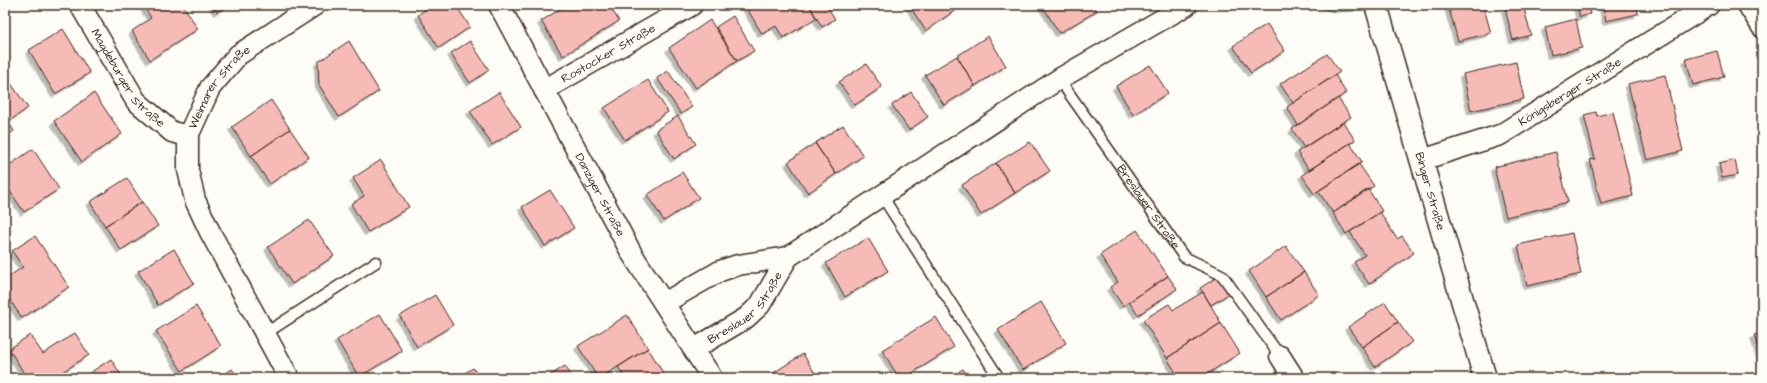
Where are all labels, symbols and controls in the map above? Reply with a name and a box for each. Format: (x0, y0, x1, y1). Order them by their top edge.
street label: Rostocker Straße (558, 19, 659, 87)
street label: Magdeburger Straße (87, 25, 169, 131)
street label: Weimarer Straße (184, 41, 254, 131)
street label: Königsberger Straße (1515, 53, 1625, 130)
street label: Danziger Straße (571, 150, 630, 240)
street label: Binger Straße (1411, 150, 1450, 233)
street label: Breslauer Straße (1113, 161, 1185, 253)
street label: Breslauer Straße (704, 268, 786, 348)

